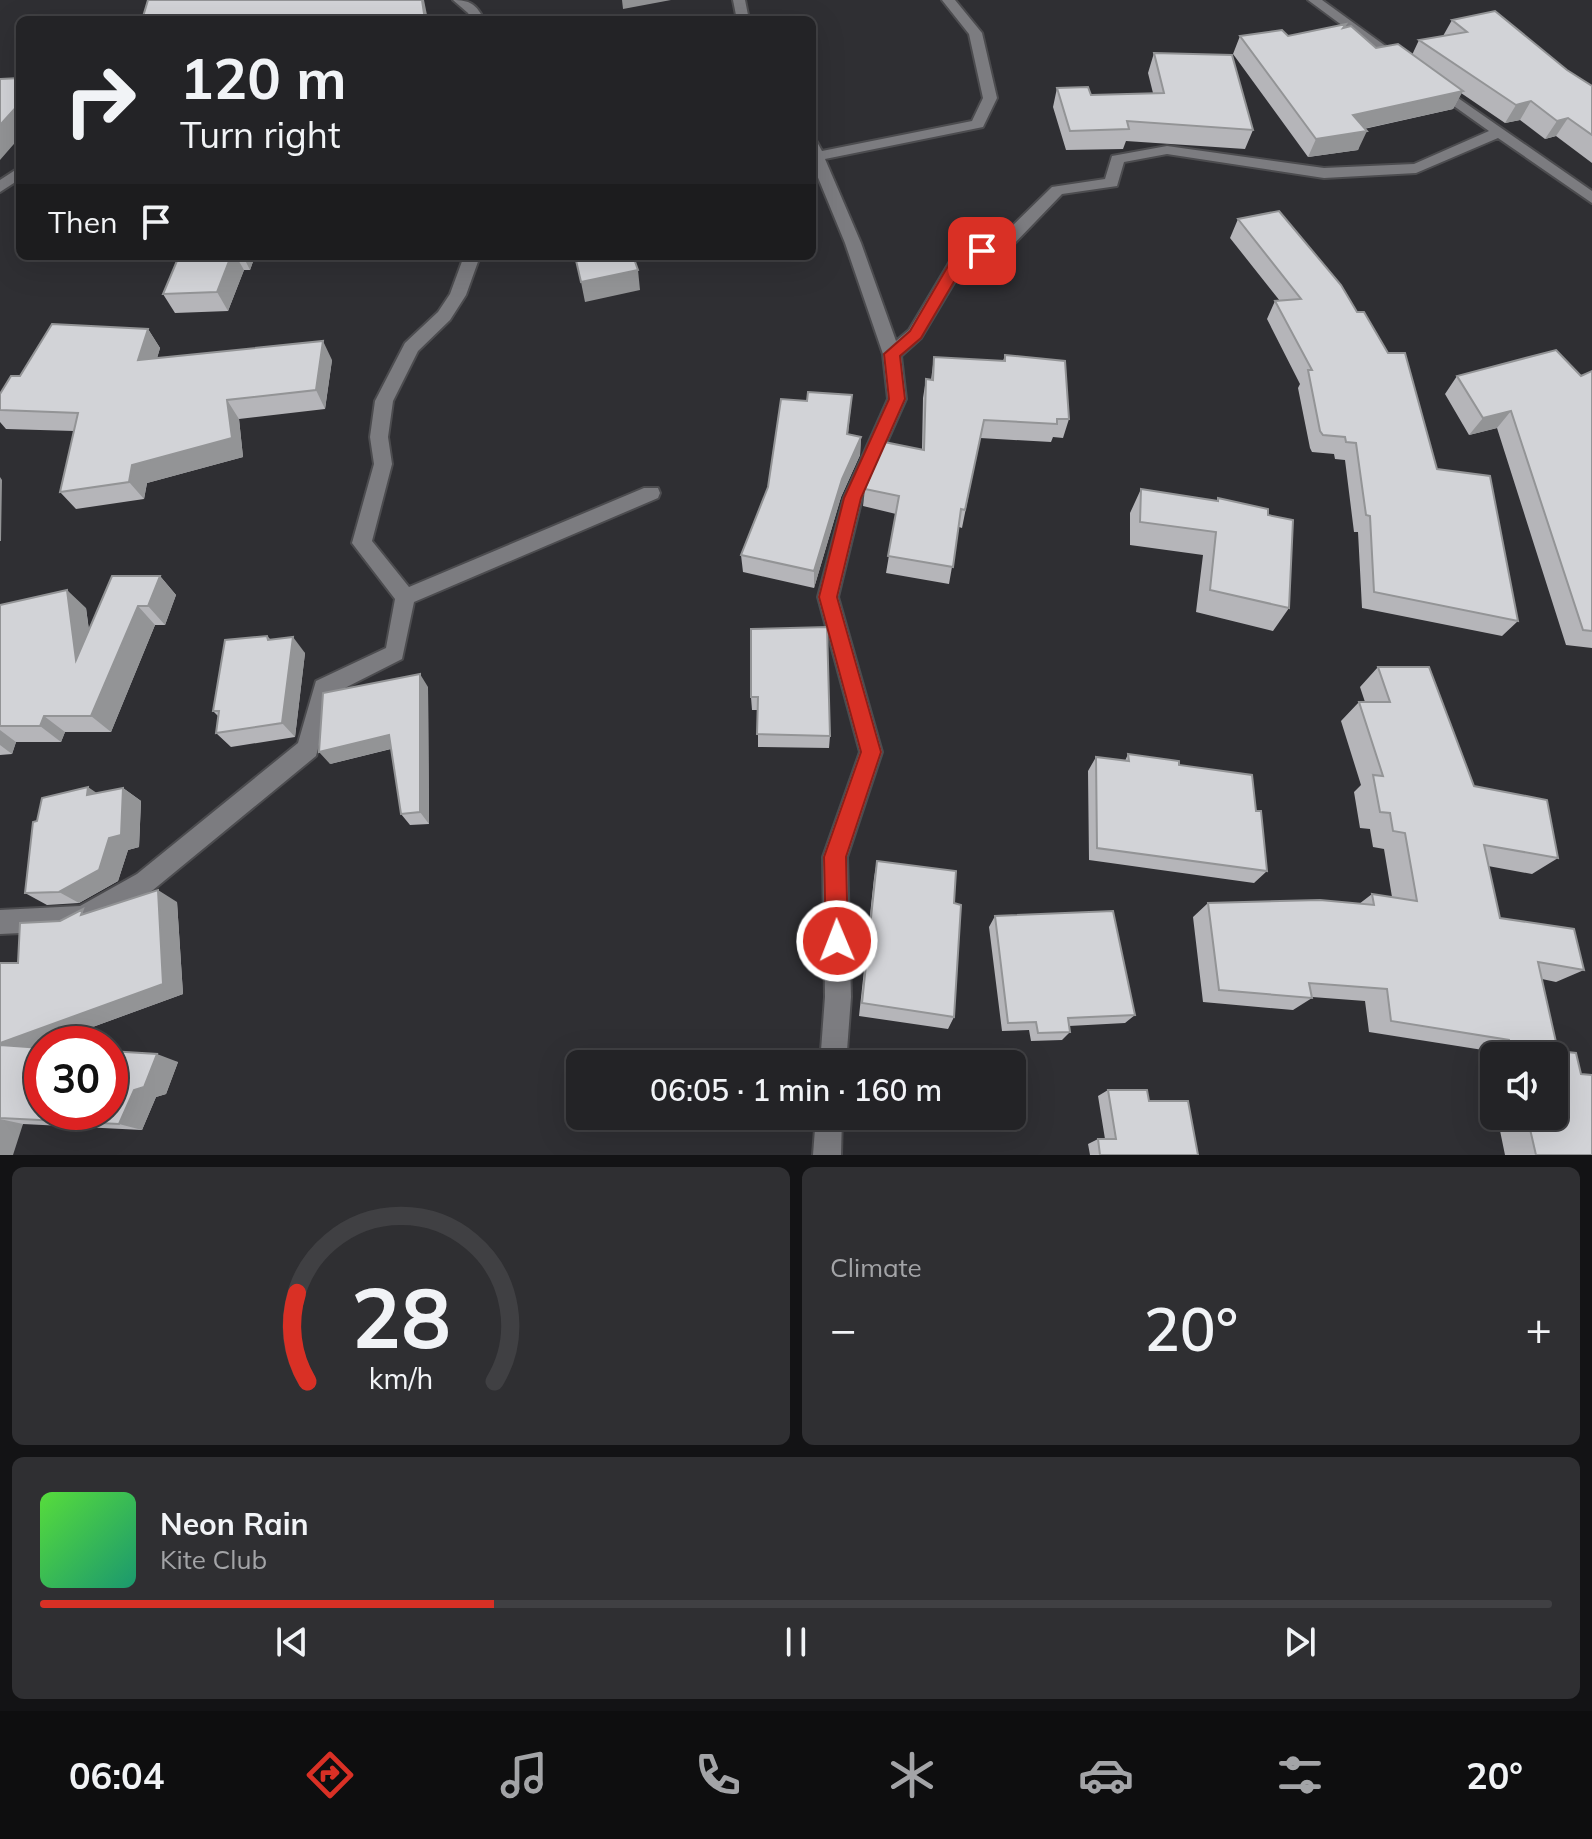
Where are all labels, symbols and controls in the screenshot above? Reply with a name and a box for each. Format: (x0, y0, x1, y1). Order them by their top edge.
text: 120 m (180, 43, 347, 113)
icon: right (48, 48, 152, 152)
text: Turn right (180, 112, 341, 157)
icon: arrive (134, 200, 178, 244)
text: Then (48, 203, 118, 241)
pin (948, 217, 1016, 285)
icon: arrive (960, 229, 1004, 273)
position arrow (795, 899, 879, 983)
speed limit sign: 30 (24, 1026, 128, 1130)
map controls (1480, 1042, 1568, 1130)
button: sound (1480, 1042, 1568, 1130)
text: 06:05 · 1 min · 160 m (650, 1071, 942, 1109)
text: Climate (830, 1251, 922, 1284)
text: 28 (351, 1264, 451, 1369)
text: 20° (1144, 1291, 1238, 1366)
text: − (830, 1301, 856, 1356)
text: + (1526, 1301, 1552, 1356)
text: km/h (369, 1360, 433, 1396)
text: Neon Rain (160, 1505, 309, 1543)
text: Kite Club (160, 1543, 267, 1576)
icon: previous (270, 1620, 314, 1664)
icon: pause (774, 1620, 818, 1664)
icon: next (1278, 1620, 1322, 1664)
icon: directions (302, 1747, 358, 1803)
icon: music (496, 1747, 552, 1803)
icon: phone (690, 1747, 746, 1803)
icon: climate (884, 1747, 940, 1803)
icon: car (1078, 1747, 1134, 1803)
icon: filters (1272, 1747, 1328, 1803)
text: 06:04 (69, 1753, 164, 1798)
text: 20° (1466, 1753, 1523, 1798)

